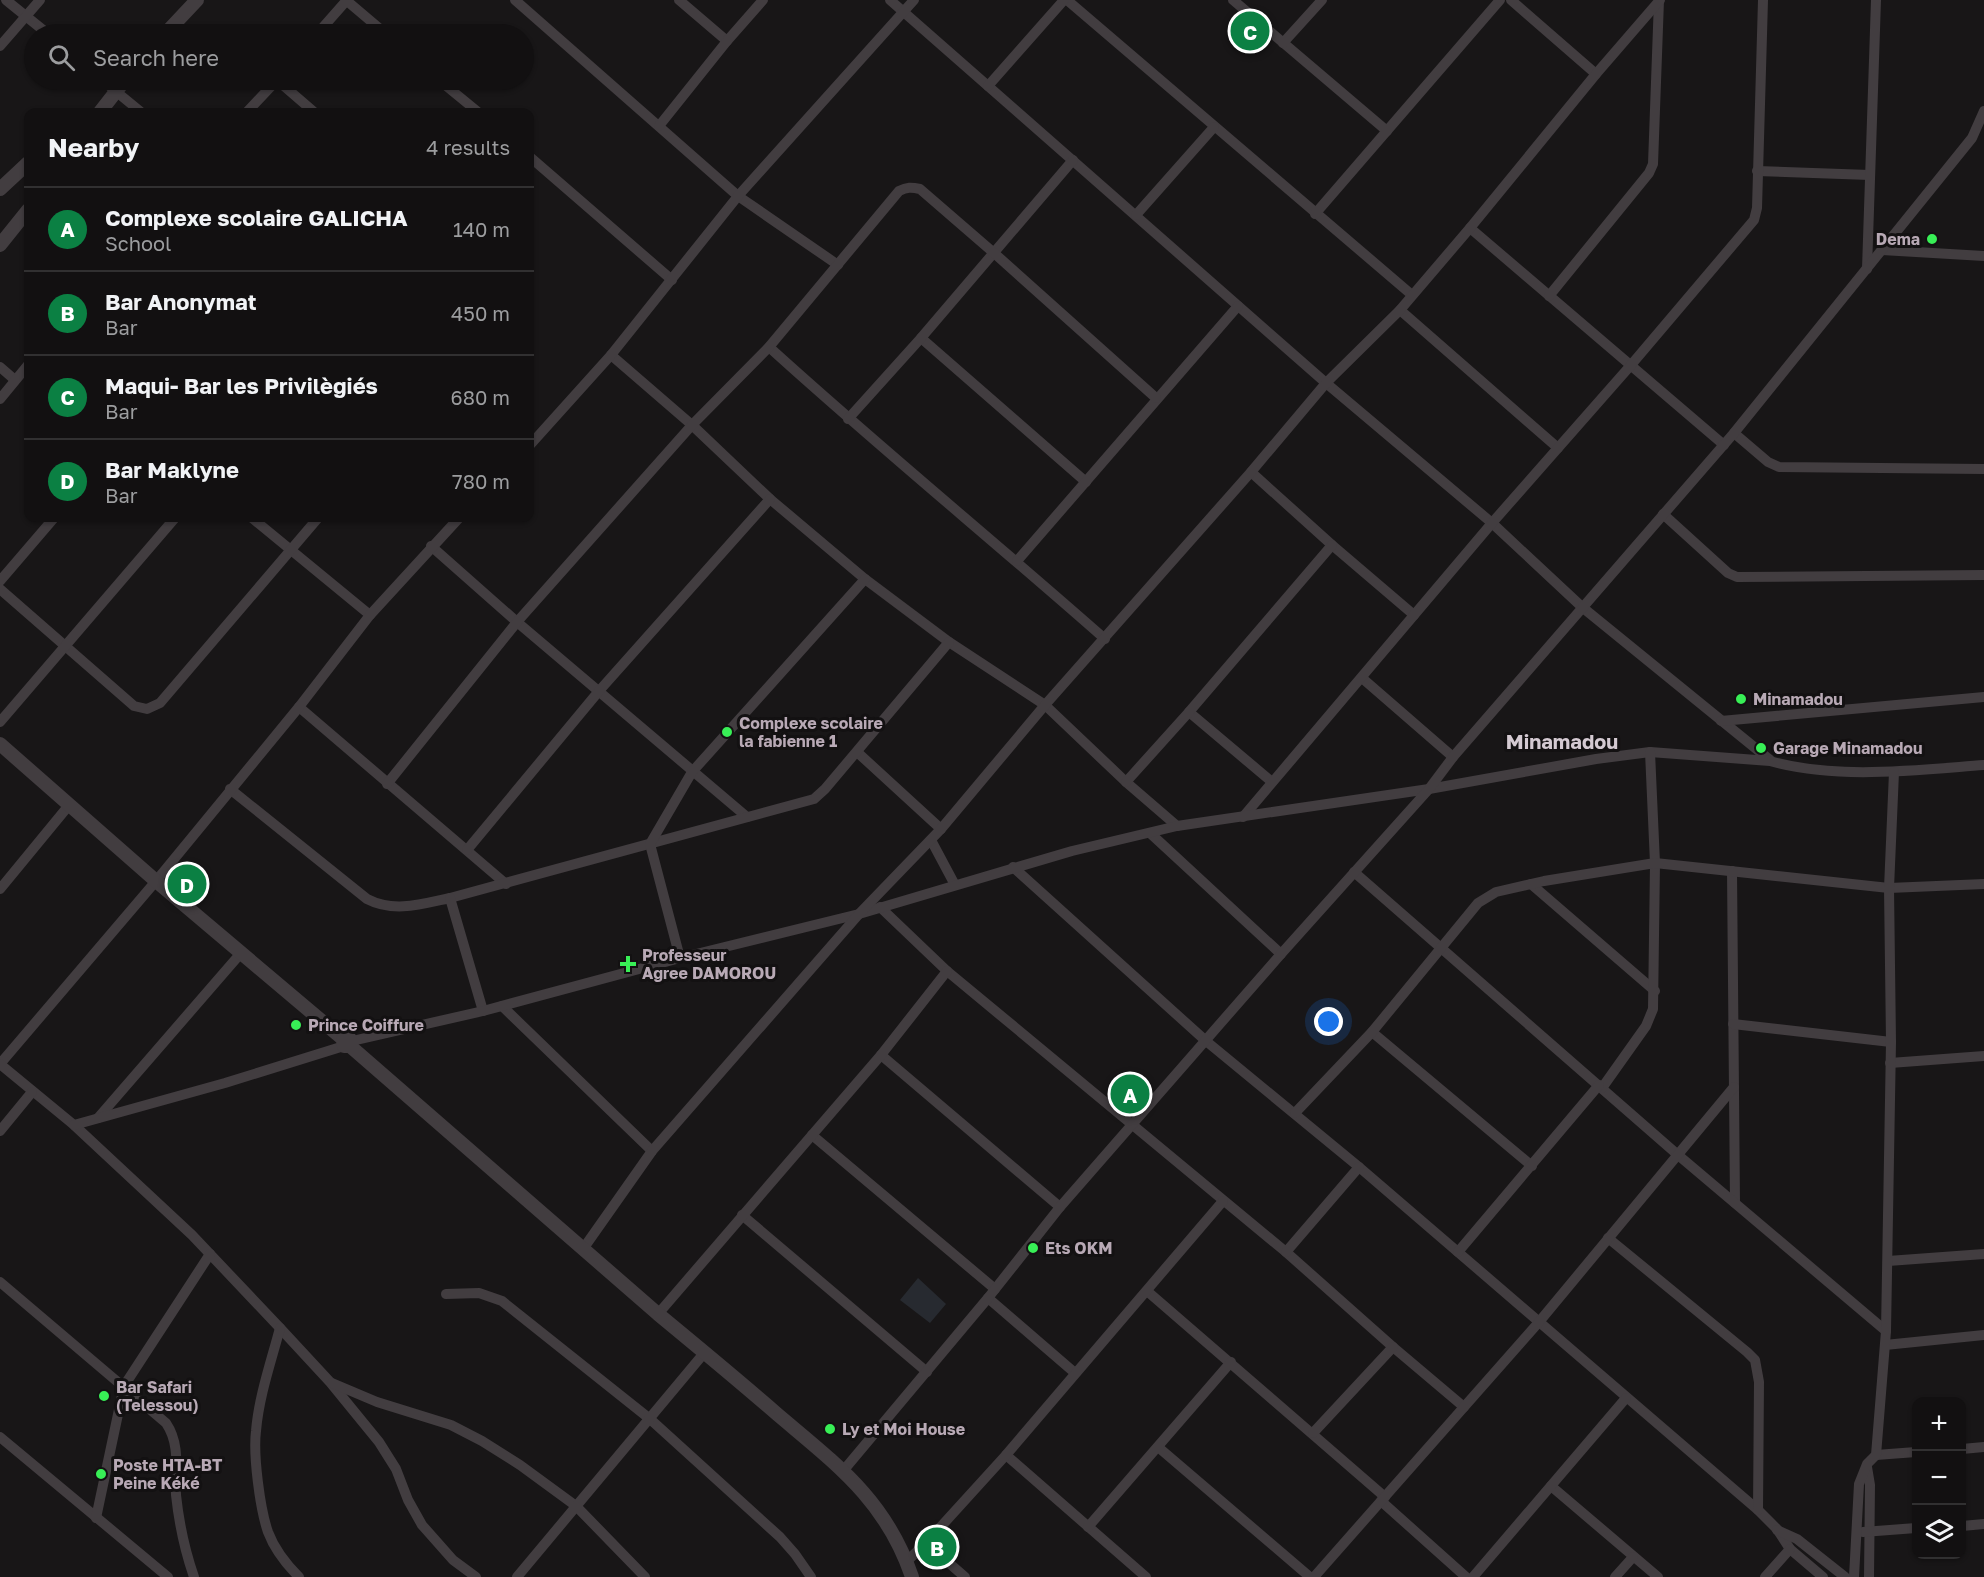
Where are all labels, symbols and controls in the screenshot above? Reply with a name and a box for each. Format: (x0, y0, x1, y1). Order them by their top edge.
pin: C (1230, 9, 1270, 54)
search box (24, 24, 534, 90)
icon: search (45, 41, 78, 74)
text: Search here (93, 44, 219, 71)
text: Nearby (48, 132, 139, 163)
text: 4 results (426, 135, 510, 159)
text: Complexe scolaire GALICHA (105, 204, 408, 231)
text: A (60, 217, 75, 241)
text: 140 m (453, 217, 510, 241)
place label: Dema (1876, 229, 1920, 249)
text: School (105, 231, 171, 255)
marker: Dema (1925, 232, 1939, 246)
text: Bar Anonymat (105, 288, 256, 315)
text: B (60, 301, 75, 325)
text: 450 m (451, 301, 510, 325)
text: Bar (105, 315, 138, 339)
text: Maqui- Bar les Privilègiés (105, 372, 378, 399)
text: C (60, 385, 75, 409)
text: 680 m (451, 385, 510, 409)
text: Bar (105, 399, 138, 423)
text: Bar Maklyne (105, 456, 239, 483)
text: D (60, 469, 75, 493)
text: 780 m (452, 469, 510, 493)
text: Bar (105, 483, 138, 507)
place label: Minamadou (1753, 689, 1843, 709)
marker: Minamadou (1734, 692, 1748, 706)
place label: Complexe scolaire la fabienne 1 (739, 713, 883, 751)
marker: Complexe scolaire la fabienne 1 (720, 725, 734, 739)
district label: Minamadou (1506, 729, 1618, 753)
place label: Garage Minamadou (1773, 738, 1922, 758)
marker: Garage Minamadou (1754, 741, 1768, 755)
pin: D (168, 862, 207, 906)
place label: Professeur Agree DAMOROU (642, 945, 776, 983)
marker: Professeur Agree DAMOROU (619, 955, 637, 973)
your location (1314, 1007, 1343, 1036)
place label: Prince Coiffure (308, 1015, 424, 1035)
marker: Prince Coiffure (289, 1018, 303, 1032)
pin: A (1110, 1072, 1150, 1116)
place label: Ets OKM (1045, 1238, 1113, 1258)
marker: Ets OKM (1026, 1241, 1040, 1255)
place label: Bar Safari (Telessou) (116, 1377, 198, 1415)
marker: Bar Safari (Telessou) (97, 1389, 111, 1403)
map controls (1912, 1397, 1966, 1559)
button: + (1912, 1397, 1966, 1451)
place label: Ly et Moi House (842, 1419, 965, 1439)
marker: Ly et Moi House (823, 1422, 837, 1436)
button: − (1912, 1451, 1966, 1505)
place label: Poste HTA-BT Peine Kéké (113, 1455, 223, 1493)
marker: Poste HTA-BT Peine Kéké (94, 1467, 108, 1481)
button: layers (1912, 1505, 1966, 1559)
pin: B (918, 1524, 956, 1570)

